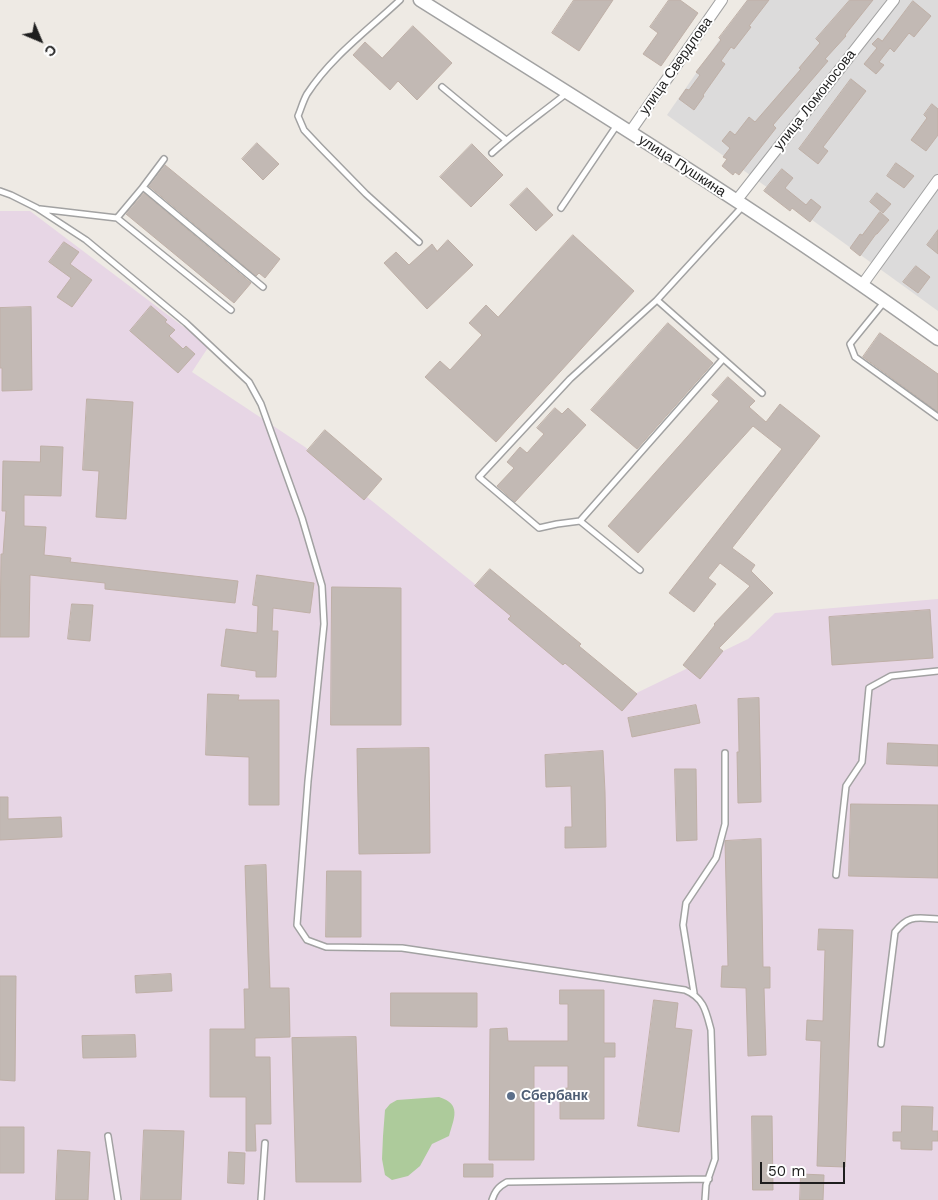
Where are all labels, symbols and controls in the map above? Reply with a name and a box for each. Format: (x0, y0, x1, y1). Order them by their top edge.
street label: улица Свердлова (636, 14, 716, 118)
north arrow (15, 15, 65, 65)
text: С (41, 41, 60, 60)
street label: улица Ломоносова (770, 46, 860, 154)
street label: улица Пушкина (635, 131, 729, 201)
place label: Сбербанк (521, 1088, 588, 1104)
marker: Сбербанк (505, 1090, 517, 1102)
scale bar (763, 1152, 848, 1184)
text: 50 m (768, 1162, 805, 1180)

